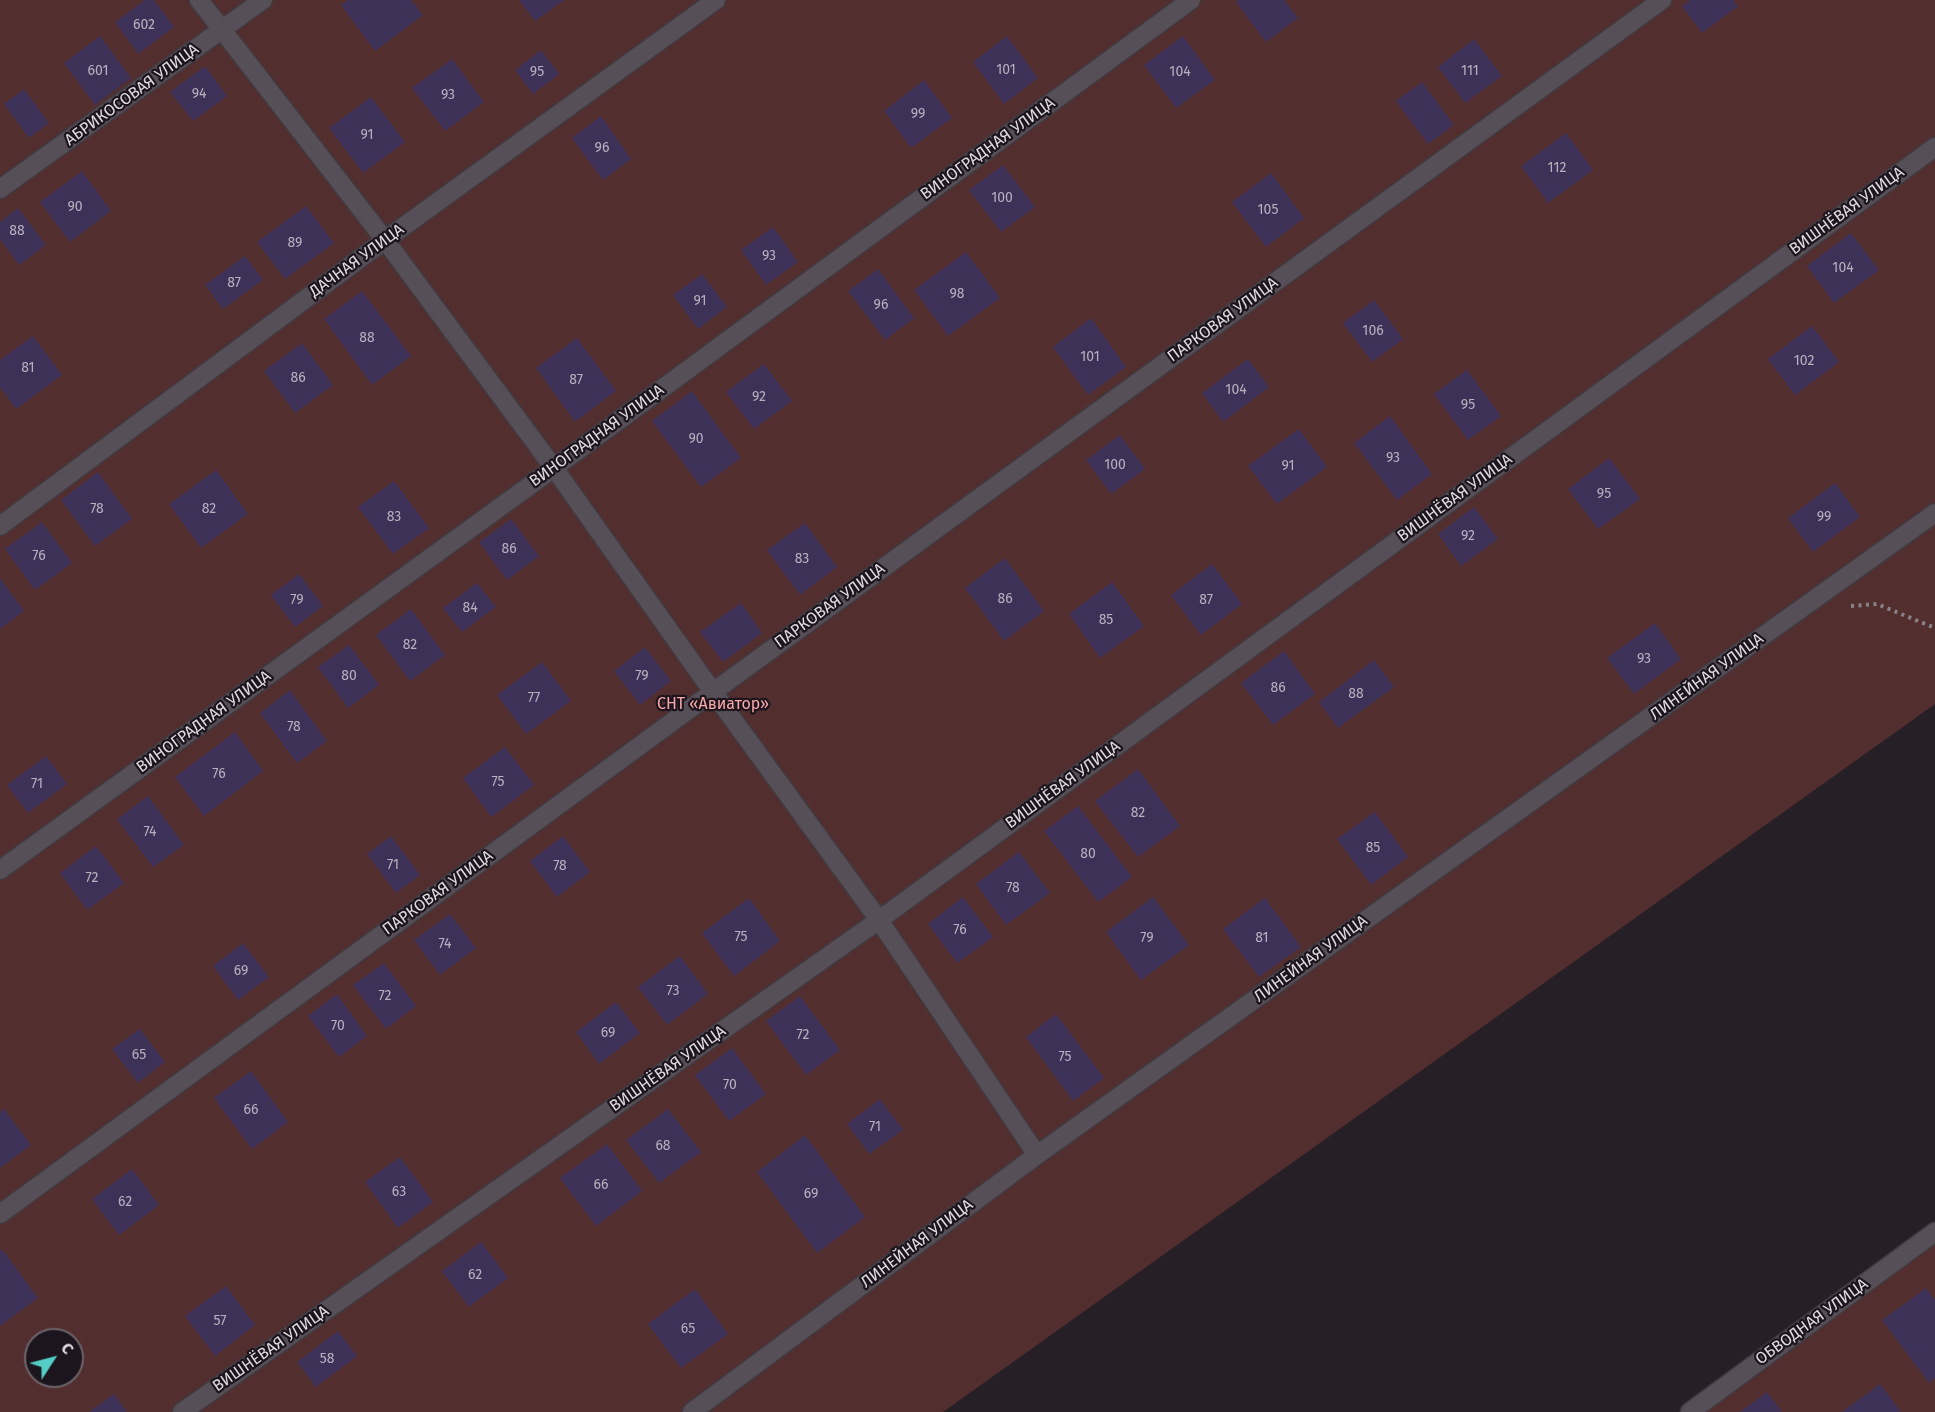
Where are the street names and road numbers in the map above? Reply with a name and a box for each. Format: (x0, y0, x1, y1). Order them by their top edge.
street label: АБРИКОСОВАЯ УЛИЦА (61, 40, 203, 150)
street label: ВИНОГРАДНАЯ УЛИЦА (917, 94, 1059, 204)
street label: ВИШНЁВАЯ УЛИЦА (1786, 163, 1908, 259)
street label: ДАЧНАЯ УЛИЦА (306, 220, 408, 302)
street label: ПАРКОВАЯ УЛИЦА (1164, 273, 1282, 367)
street label: ВИНОГРАДНАЯ УЛИЦА (526, 381, 668, 491)
street label: ВИШНЁВАЯ УЛИЦА (1394, 450, 1516, 546)
street label: ПАРКОВАЯ УЛИЦА (771, 559, 889, 653)
street label: ЛИНЕЙНАЯ УЛИЦА (1647, 629, 1767, 725)
street label: ВИНОГРАДНАЯ УЛИЦА (133, 667, 275, 777)
street label: ВИШНЁВАЯ УЛИЦА (1002, 737, 1124, 833)
street label: ПАРКОВАЯ УЛИЦА (379, 846, 497, 940)
street label: ЛИНЕЙНАЯ УЛИЦА (1251, 911, 1371, 1007)
street label: ВИШНЁВАЯ УЛИЦА (606, 1022, 730, 1116)
street label: ЛИНЕЙНАЯ УЛИЦА (857, 1196, 977, 1292)
street label: ОБВОДНАЯ УЛИЦА (1752, 1275, 1872, 1369)
street label: ВИШНЁВАЯ УЛИЦА (209, 1302, 333, 1396)

